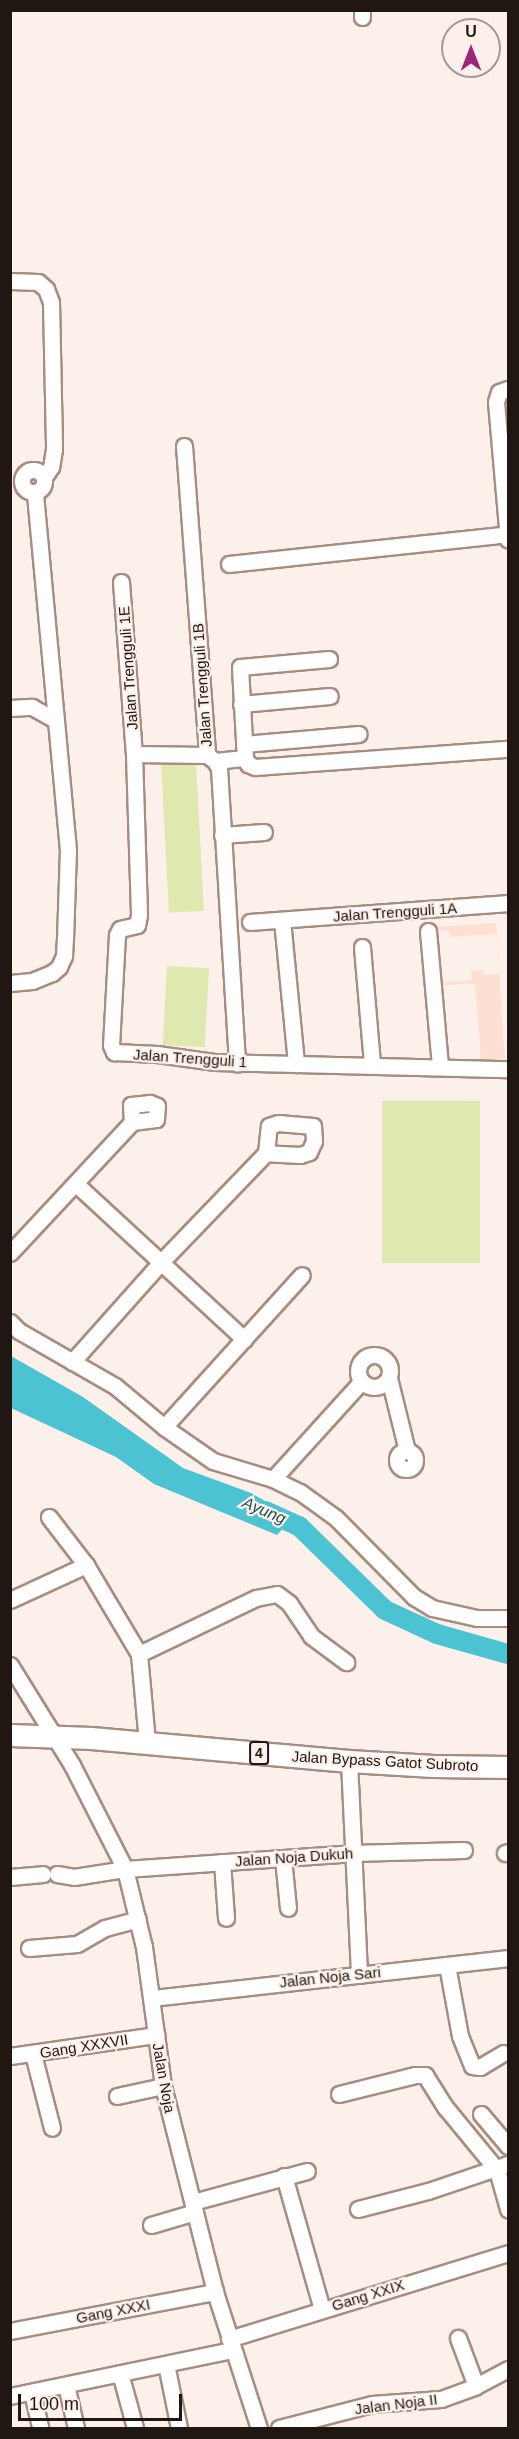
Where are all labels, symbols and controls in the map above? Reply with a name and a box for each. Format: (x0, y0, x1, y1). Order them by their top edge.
north arrow (441, 18, 501, 78)
text: U (465, 23, 477, 40)
street label: Jalan Trengguli 1E (115, 605, 141, 731)
street label: Jalan Trengguli 1B (189, 622, 215, 748)
street label: Jalan Trengguli 1A (332, 899, 458, 925)
street label: Jalan Trengguli 1 (132, 1045, 248, 1071)
water label: Ayung (239, 1493, 289, 1529)
road number: 4 (248, 1742, 270, 1764)
street label: Jalan Bypass Gatot Subroto (291, 1747, 479, 1775)
street label: Jalan Noja Dukuh (234, 1844, 354, 1870)
street label: Jalan Noja Sari (278, 1963, 382, 1991)
street label: Gang XXXVII (39, 2030, 129, 2062)
street label: Jalan Noja (149, 2042, 179, 2114)
street label: Gang XXIX (329, 2275, 407, 2315)
street label: Gang XXXI (74, 2295, 152, 2327)
scale bar (21, 2382, 184, 2420)
street label: Jalan Noja II (354, 2390, 438, 2418)
text: 100 m (29, 2394, 79, 2414)

